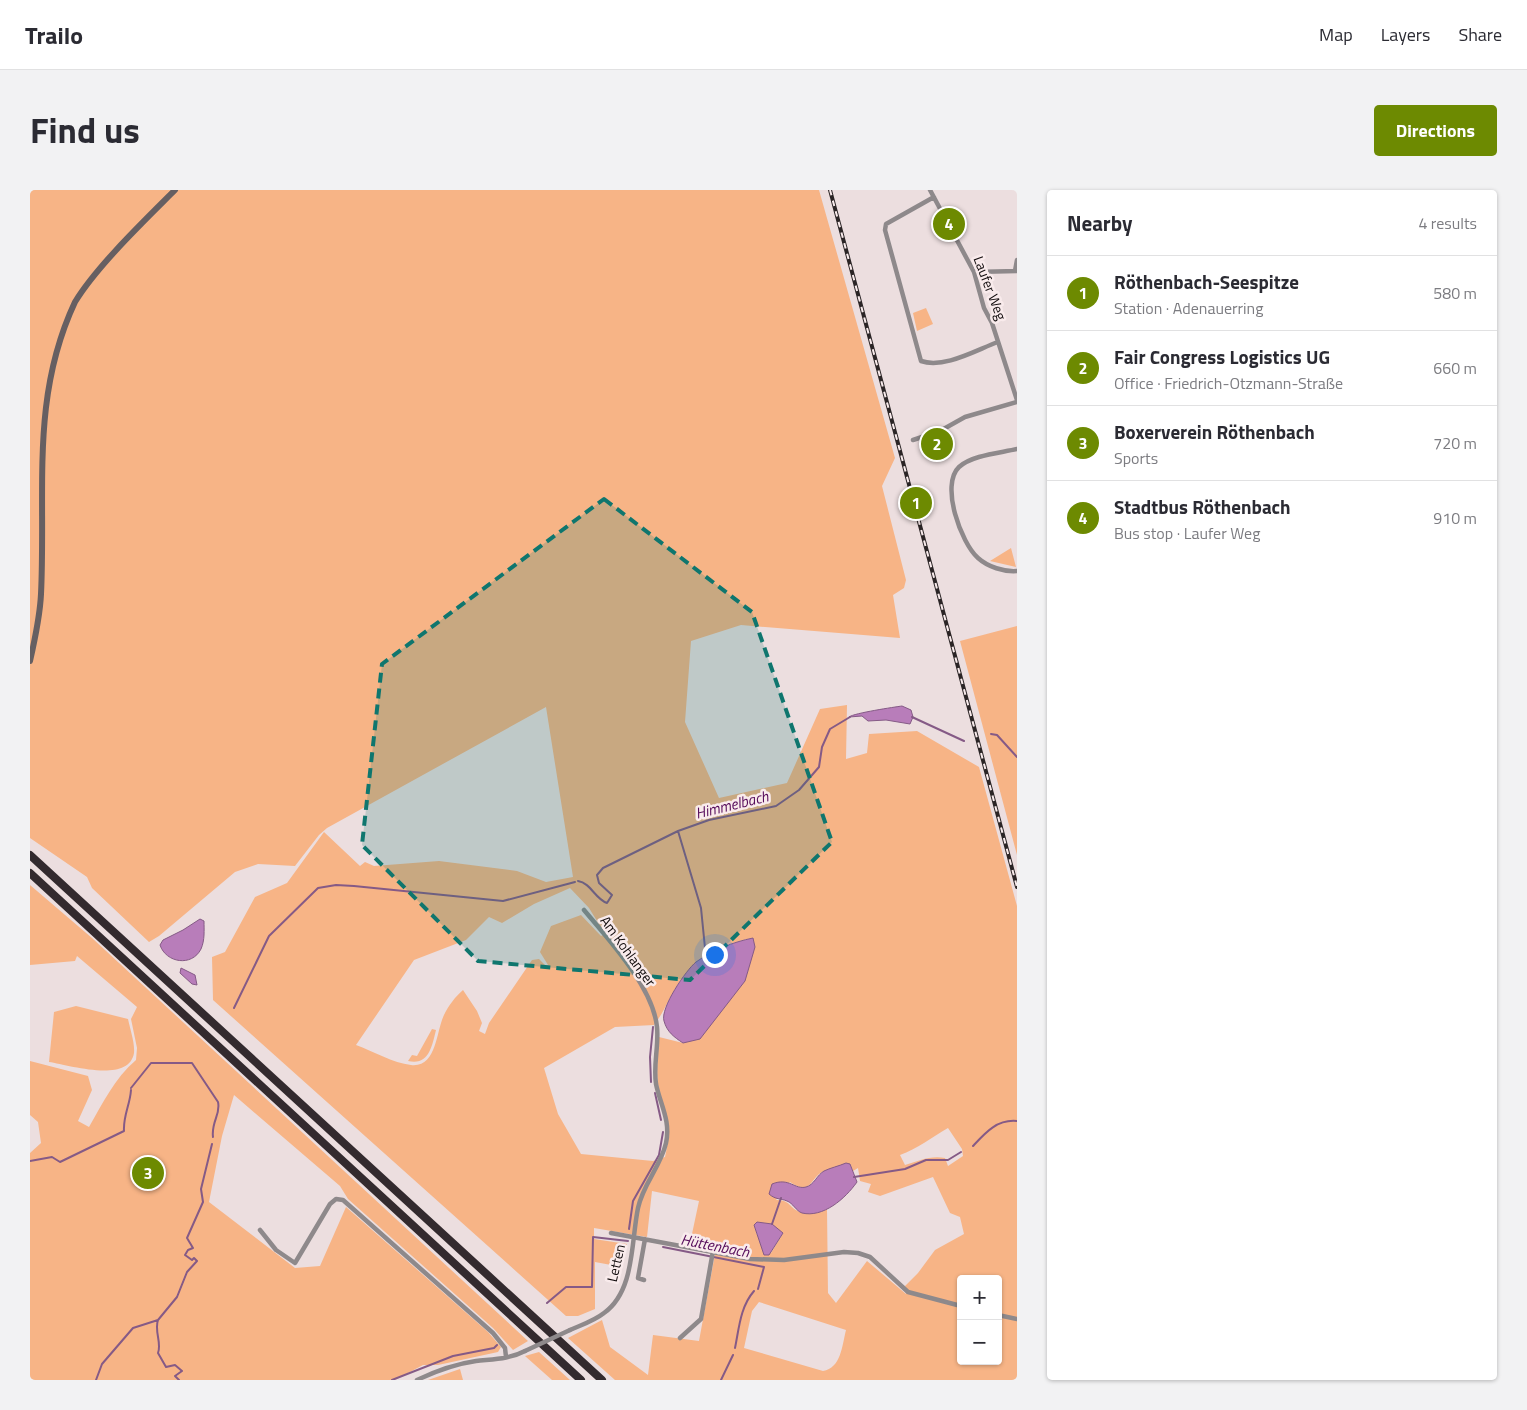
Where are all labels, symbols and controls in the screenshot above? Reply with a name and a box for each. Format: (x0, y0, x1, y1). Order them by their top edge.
text: Trailo (25, 17, 83, 53)
text: Map (1319, 21, 1353, 48)
text: Layers (1381, 21, 1430, 48)
text: Share (1458, 21, 1502, 48)
text: Find us (30, 103, 140, 157)
button: Directions (1374, 105, 1497, 156)
pin: 4 (933, 205, 965, 243)
text: Nearby (1067, 207, 1132, 239)
text: 4 results (1418, 211, 1477, 235)
street label: Laufer Weg (969, 253, 1012, 323)
text: Röthenbach-Seespitze (1114, 267, 1299, 296)
text: 1 (1079, 281, 1087, 305)
text: 580 m (1433, 281, 1477, 305)
text: Station · Adenauerring (1114, 296, 1263, 320)
text: Fair Congress Logistics UG (1114, 342, 1330, 371)
text: 2 (1079, 356, 1087, 380)
text: 660 m (1433, 356, 1477, 380)
text: Office · Friedrich-Otzmann-Straße (1114, 371, 1343, 395)
text: Boxerverein Röthenbach (1114, 417, 1315, 446)
pin: 2 (921, 425, 953, 463)
text: 3 (1079, 431, 1087, 455)
text: 720 m (1433, 431, 1477, 455)
text: Sports (1114, 446, 1158, 470)
pin: 1 (900, 484, 932, 522)
text: Stadtbus Röthenbach (1114, 492, 1291, 521)
text: 4 (1079, 506, 1087, 530)
text: 910 m (1433, 506, 1477, 530)
text: Bus stop · Laufer Weg (1114, 521, 1260, 545)
water label: Himmelbach (693, 784, 771, 825)
street label: Am Kohlanger (596, 911, 661, 990)
your location (702, 942, 728, 968)
pin: 3 (132, 1154, 164, 1192)
water label: Hüttenbach (679, 1228, 752, 1264)
street label: Letten (601, 1242, 630, 1284)
map controls (957, 1275, 1002, 1365)
button: + (957, 1275, 1002, 1320)
button: − (957, 1320, 1002, 1365)

